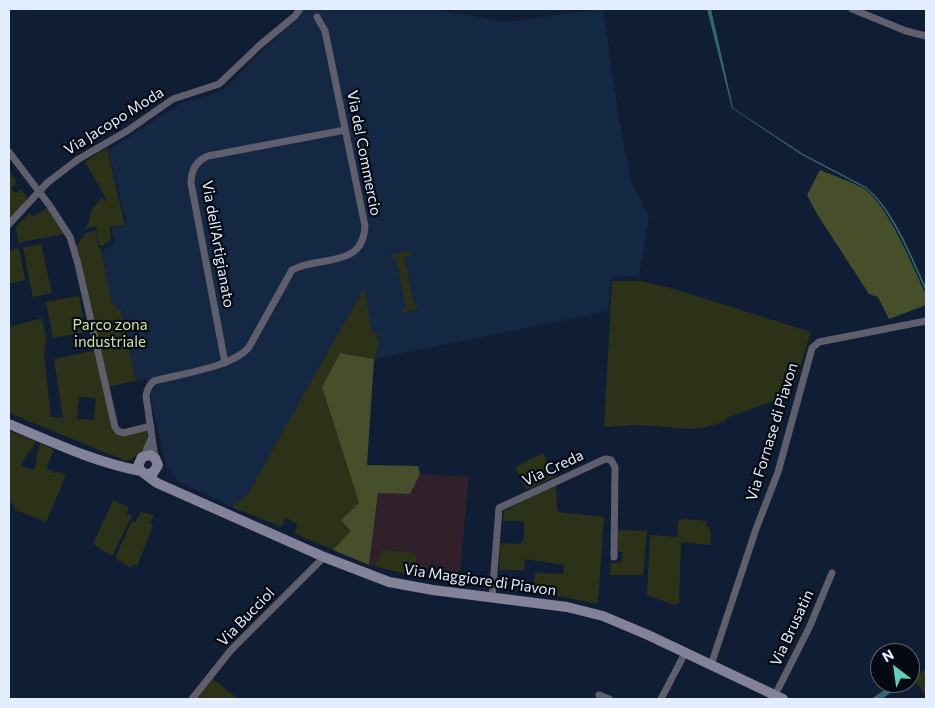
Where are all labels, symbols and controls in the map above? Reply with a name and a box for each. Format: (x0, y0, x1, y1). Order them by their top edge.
street label: Via Jacopo Moda (61, 83, 167, 159)
street label: Via del Commercio (343, 89, 385, 217)
street label: Via dell'Artigianato (198, 179, 238, 309)
park label: Parco zona industriale (72, 316, 148, 351)
street label: Via Fornase di Piavon (742, 361, 802, 503)
street label: Via Creda (520, 446, 586, 490)
street label: Via Maggiore di Piavon (403, 560, 557, 600)
street label: Via Bucciol (214, 584, 278, 650)
street label: Via Brusatin (766, 587, 818, 669)
north arrow (870, 643, 920, 693)
text: N (879, 645, 897, 665)

